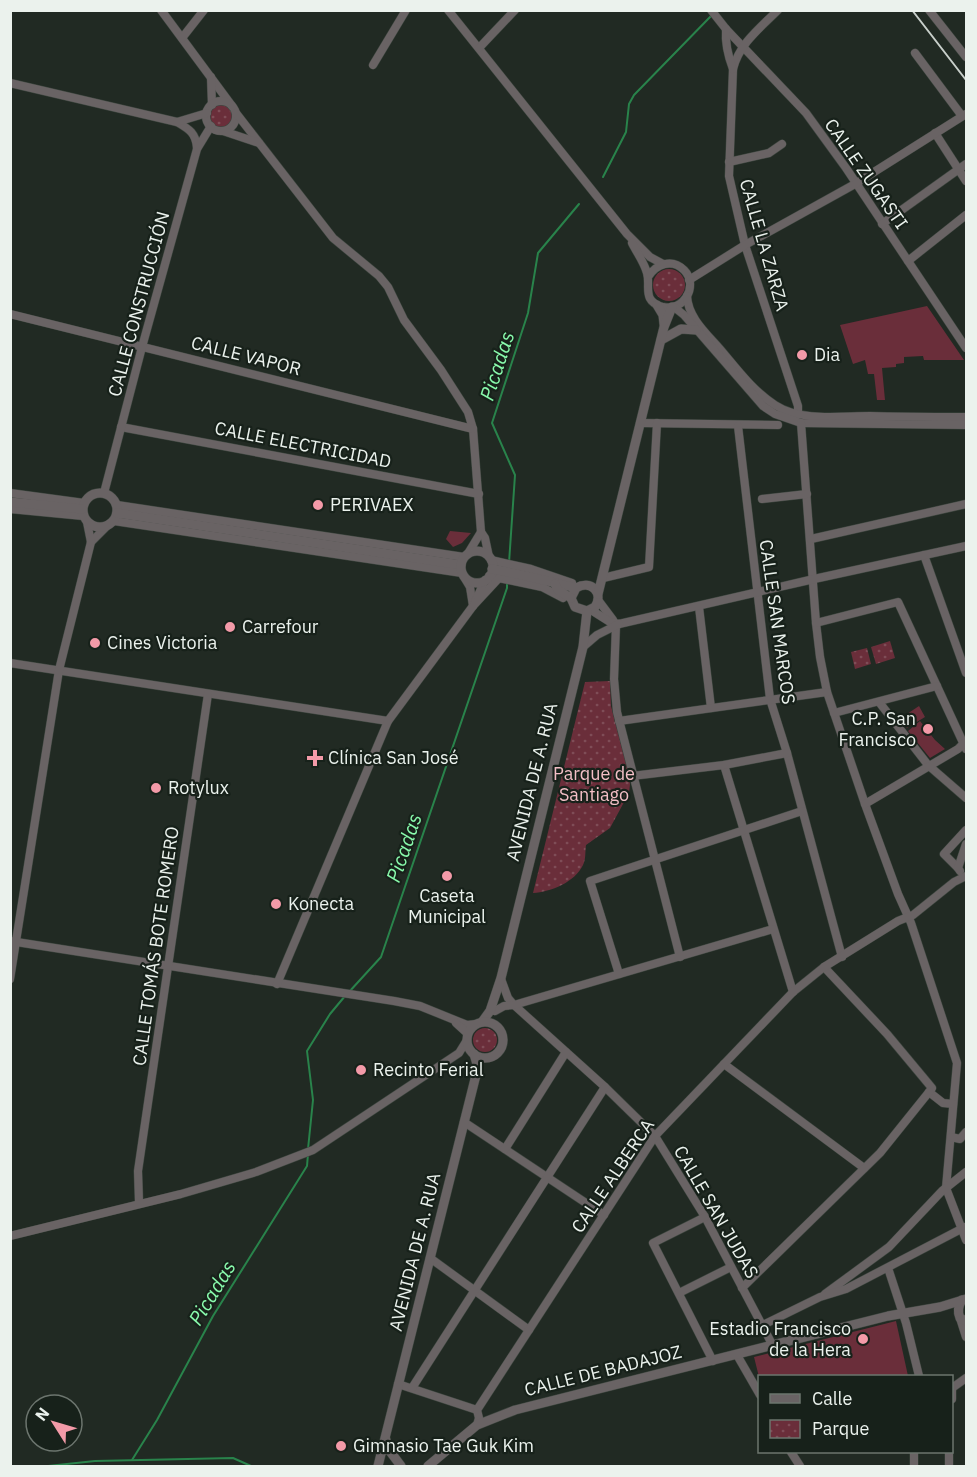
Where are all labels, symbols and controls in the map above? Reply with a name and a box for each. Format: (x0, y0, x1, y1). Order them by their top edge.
street label: CALLE ZUGASTI (820, 114, 913, 233)
street label: CALLE LA ZARZA (735, 176, 794, 314)
street label: CALLE CONSTRUCCIÓN (103, 209, 174, 399)
water label: Picadas (473, 328, 520, 404)
street label: CALLE VAPOR (189, 331, 303, 380)
place label: Dia (814, 343, 841, 366)
marker: Dia (795, 348, 809, 362)
street label: CALLE ELECTRICIDAD (213, 416, 393, 473)
place label: PERIVAEX (330, 493, 413, 516)
marker: PERIVAEX (311, 498, 325, 512)
street label: CALLE SAN MARCOS (755, 538, 800, 706)
place label: Carrefour (242, 615, 319, 638)
marker: Carrefour (223, 620, 237, 634)
place label: Cines Victoria (107, 631, 218, 654)
marker: Cines Victoria (88, 636, 102, 650)
street label: AVENIDA DE A. RUA (501, 700, 562, 863)
place label: C.P. San Francisco (839, 707, 916, 751)
marker: C.P. San Francisco (921, 722, 935, 736)
place label: Clínica San José (328, 746, 459, 769)
marker: Clínica San José (306, 749, 324, 767)
park label: Parque de Santiago (553, 762, 635, 806)
place label: Rotylux (168, 776, 229, 799)
marker: Rotylux (149, 781, 163, 795)
water label: Picadas (379, 810, 428, 886)
street label: CALLE TOMÁS BOTE ROMERO (127, 825, 184, 1067)
marker: Caseta Municipal (440, 869, 454, 883)
place label: Caseta Municipal (408, 884, 486, 928)
place label: Konecta (288, 892, 355, 915)
marker: Konecta (269, 897, 283, 911)
place label: Recinto Ferial (373, 1058, 484, 1081)
marker: Recinto Ferial (354, 1063, 368, 1077)
street label: CALLE ALBERCA (566, 1114, 659, 1237)
street label: CALLE SAN JUDAS (669, 1141, 764, 1282)
street label: AVENIDA DE A. RUA (384, 1170, 445, 1333)
water label: Picadas (182, 1255, 241, 1330)
place label: Estadio Francisco de la Hera (709, 1317, 851, 1361)
marker: Estadio Francisco de la Hera (856, 1332, 870, 1346)
street label: CALLE DE BADAJOZ (522, 1340, 684, 1401)
legend (758, 1375, 953, 1453)
text: Calle (812, 1387, 852, 1410)
north arrow (24, 1393, 84, 1453)
text: N (31, 1403, 53, 1425)
text: Parque (812, 1417, 870, 1440)
place label: Gimnasio Tae Guk Kim (353, 1434, 534, 1457)
marker: Gimnasio Tae Guk Kim (334, 1439, 348, 1453)

